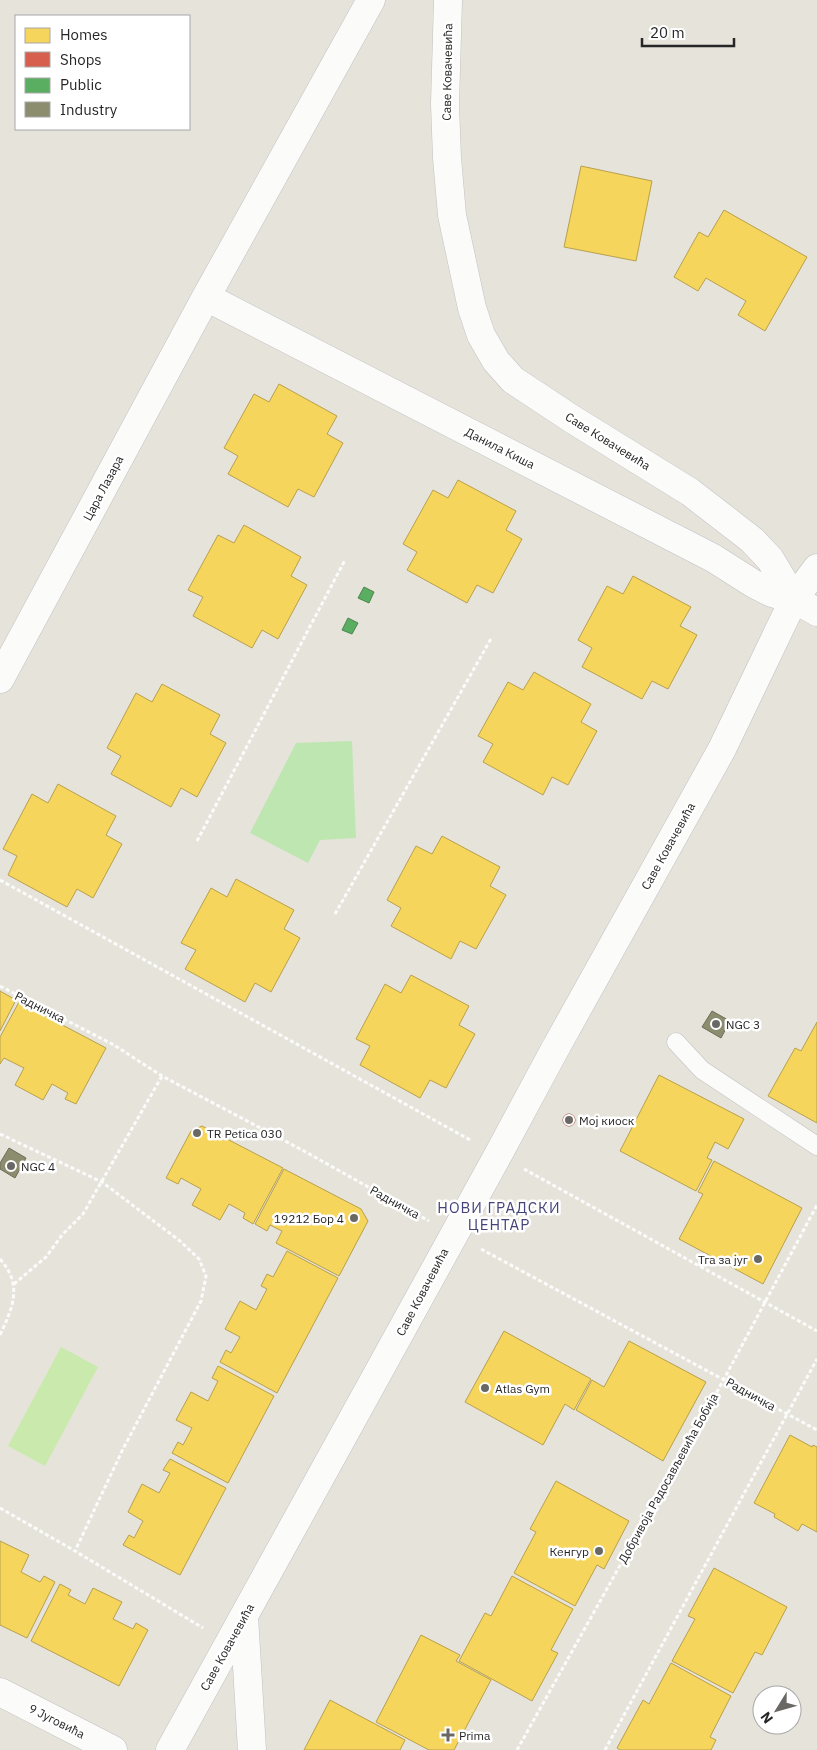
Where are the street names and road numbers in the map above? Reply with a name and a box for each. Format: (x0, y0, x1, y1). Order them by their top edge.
street label: Саве Ковачевића (439, 23, 455, 121)
street label: Саве Ковачевића (563, 409, 654, 473)
street label: Данила Киша (463, 424, 538, 472)
street label: Цара Лазара (80, 452, 127, 523)
street label: Саве Ковачевића (638, 799, 698, 892)
street label: Радничка (12, 988, 68, 1026)
street label: Радничка (368, 1182, 423, 1222)
street label: Саве Ковачевића (393, 1245, 452, 1338)
street label: Радничка (724, 1374, 779, 1414)
street label: Добривоја Радосављевића Бобија (615, 1390, 721, 1566)
street label: Саве Ковачевића (197, 1600, 257, 1693)
street label: 9 Југовића (26, 1701, 88, 1742)

